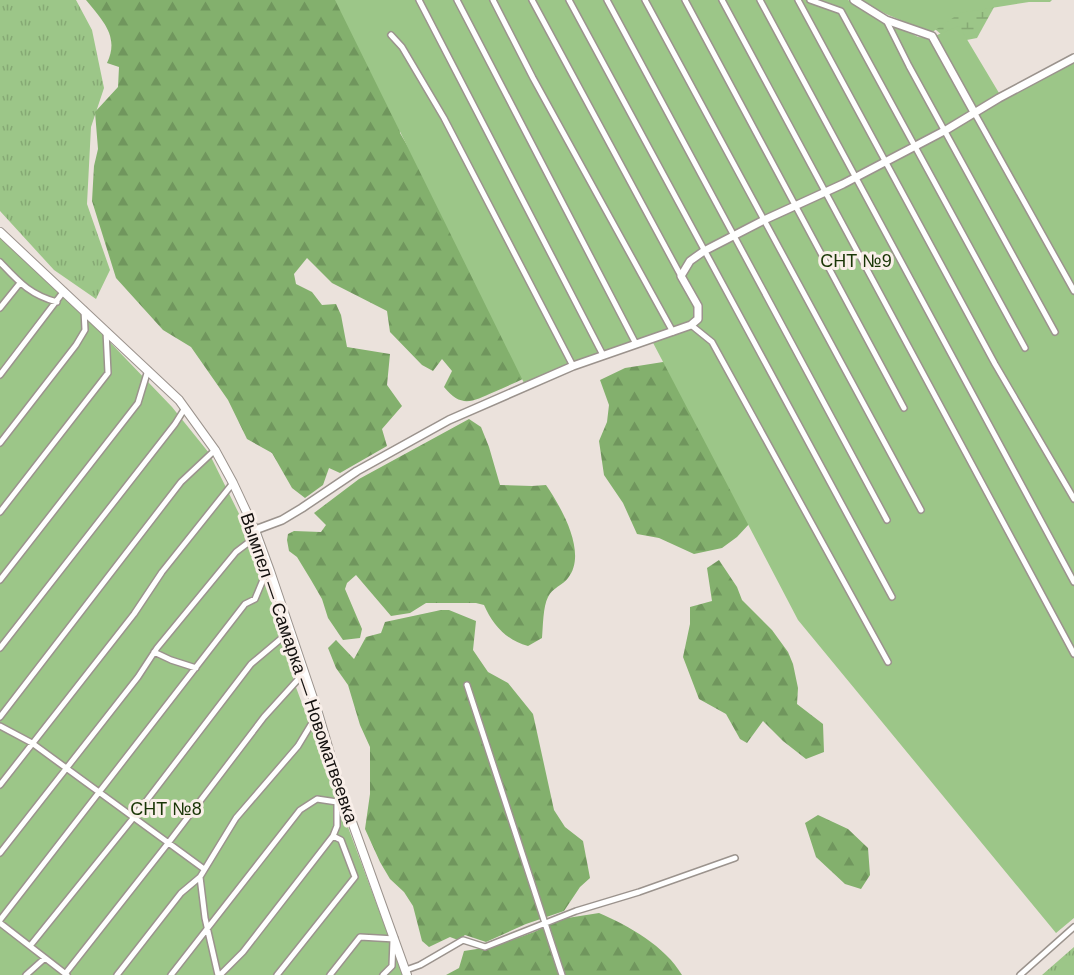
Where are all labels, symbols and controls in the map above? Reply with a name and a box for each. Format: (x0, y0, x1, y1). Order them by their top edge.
park label: СНТ №9 (820, 251, 892, 271)
street label: Вымпел — Самарка — Новоматвеевка (236, 510, 362, 827)
park label: СНТ №8 (130, 799, 202, 819)

